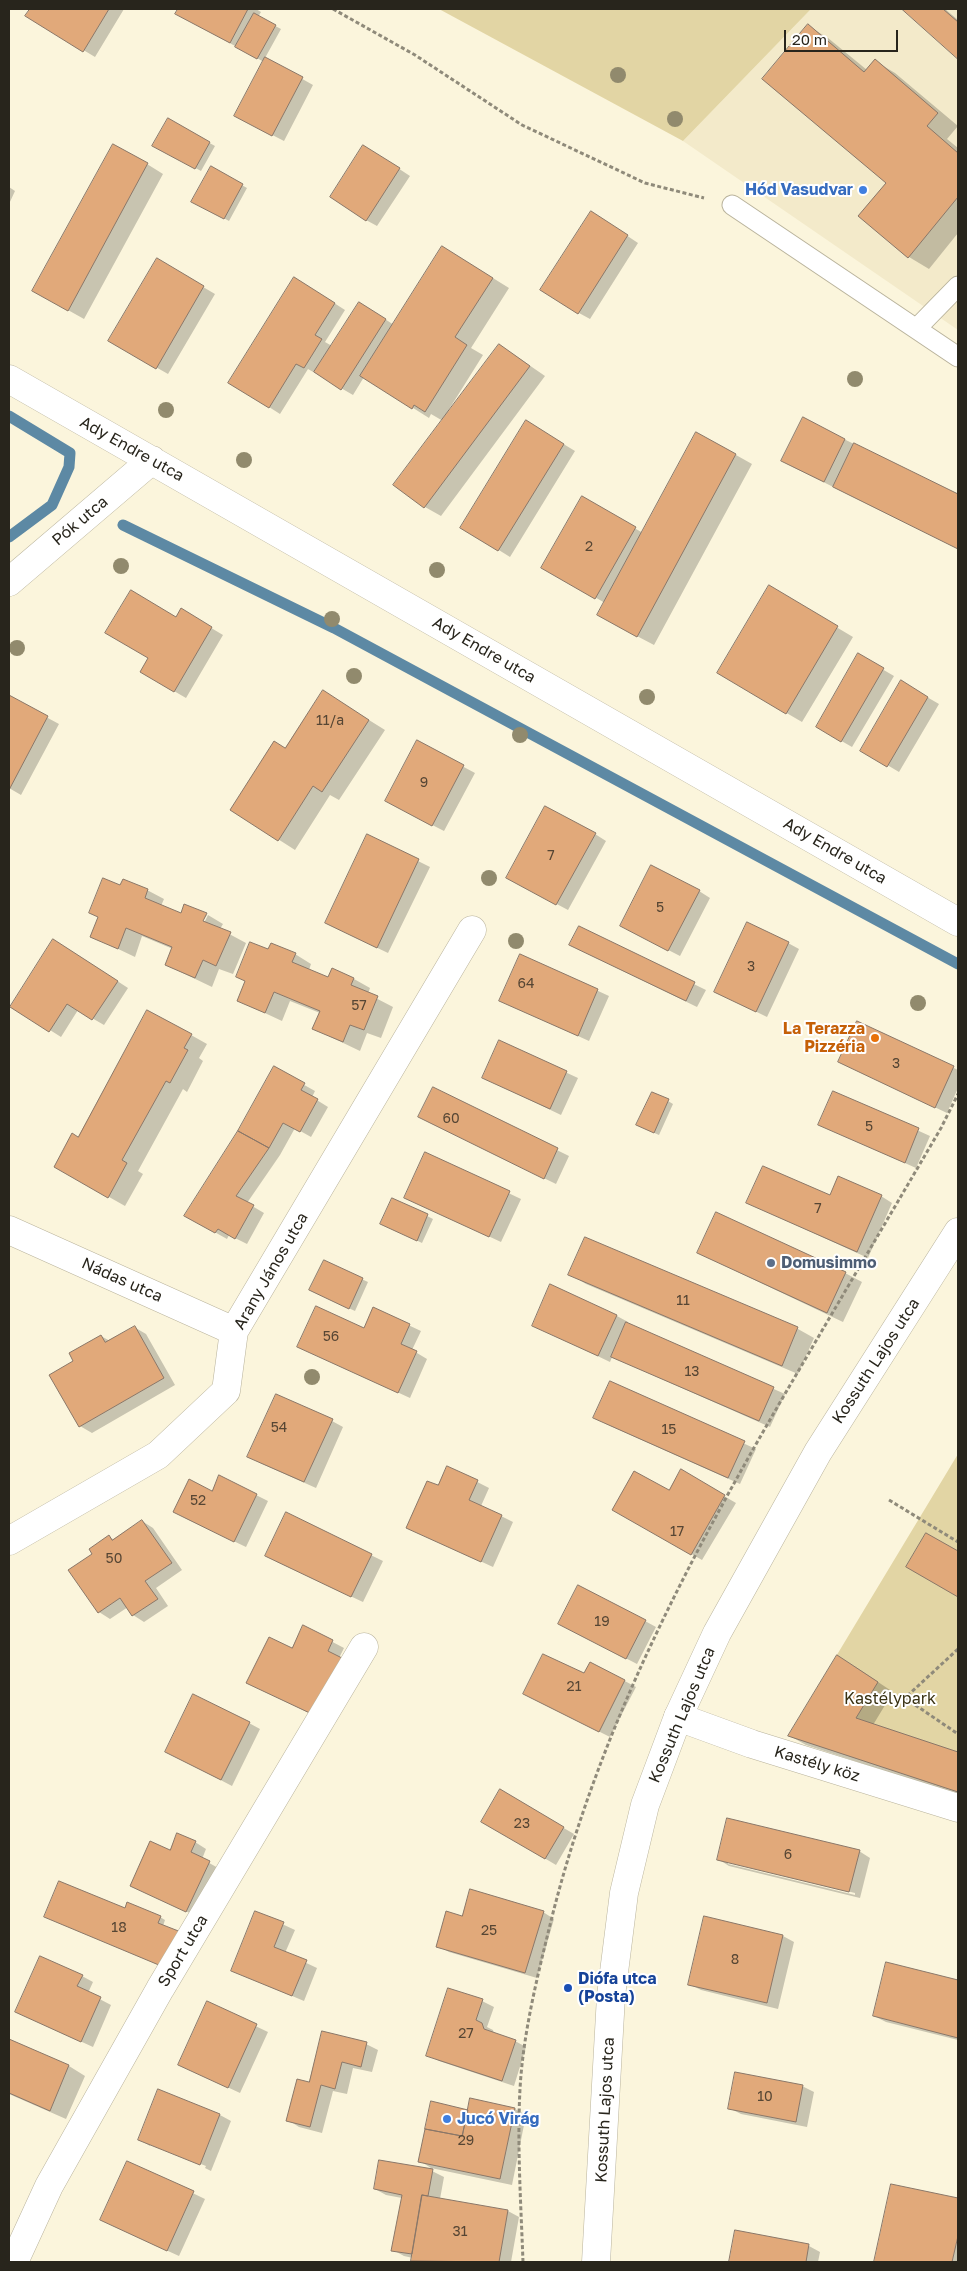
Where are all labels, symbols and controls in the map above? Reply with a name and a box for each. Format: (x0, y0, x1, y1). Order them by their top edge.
scale bar (787, 20, 901, 52)
text: 20 m (792, 30, 827, 48)
place label: Hód Vasudvar (745, 180, 853, 200)
marker: Hód Vasudvar (857, 184, 869, 196)
street label: Ady Endre utca (77, 412, 187, 486)
street label: Pók utca (48, 492, 112, 550)
house number: 2 (585, 539, 593, 555)
street label: Ady Endre utca (429, 613, 539, 687)
house number: 11/a (316, 713, 344, 729)
house number: 9 (420, 775, 428, 791)
street label: Ady Endre utca (780, 814, 890, 888)
house number: 7 (547, 848, 555, 864)
house number: 5 (656, 900, 664, 916)
house number: 3 (747, 959, 755, 975)
house number: 64 (517, 976, 535, 992)
house number: 57 (351, 998, 367, 1014)
place label: La Terazza Pizzéria (783, 1019, 865, 1057)
marker: La Terazza Pizzéria (869, 1032, 881, 1044)
house number: 3 (892, 1056, 900, 1072)
house number: 60 (442, 1111, 460, 1127)
house number: 5 (865, 1119, 873, 1135)
house number: 7 (814, 1201, 822, 1217)
street label: Arany János utca (230, 1209, 312, 1333)
place label: Domusimmo (781, 1253, 877, 1273)
street label: Nádas utca (79, 1254, 165, 1306)
marker: Domusimmo (765, 1257, 777, 1269)
house number: 11 (676, 1293, 690, 1309)
street label: Kossuth Lajos utca (828, 1295, 924, 1427)
house number: 56 (323, 1329, 339, 1345)
house number: 13 (685, 1364, 699, 1380)
house number: 54 (271, 1420, 287, 1436)
house number: 15 (662, 1422, 676, 1438)
house number: 52 (190, 1493, 206, 1509)
house number: 17 (670, 1524, 684, 1540)
house number: 50 (106, 1551, 122, 1567)
house number: 19 (594, 1614, 610, 1630)
street label: Kossuth Lajos utca (645, 1644, 719, 1786)
house number: 21 (567, 1679, 581, 1695)
park label: Kastélypark (844, 1689, 936, 1709)
street label: Kastély köz (772, 1742, 862, 1786)
house number: 23 (514, 1816, 530, 1832)
house number: 6 (784, 1847, 792, 1863)
street label: Sport utca (154, 1912, 212, 1990)
house number: 18 (111, 1920, 127, 1936)
house number: 25 (481, 1923, 497, 1939)
house number: 8 (731, 1952, 739, 1968)
place label: Diófa utca (Posta) (578, 1969, 657, 2007)
marker: Diófa utca (Posta) (562, 1982, 574, 1994)
house number: 27 (458, 2026, 474, 2042)
street label: Kossuth Lajos utca (592, 2037, 618, 2183)
house number: 10 (757, 2089, 773, 2105)
place label: Jucó Virág (457, 2109, 539, 2129)
marker: Jucó Virág (441, 2113, 453, 2125)
house number: 29 (458, 2133, 474, 2149)
house number: 31 (453, 2224, 467, 2240)

